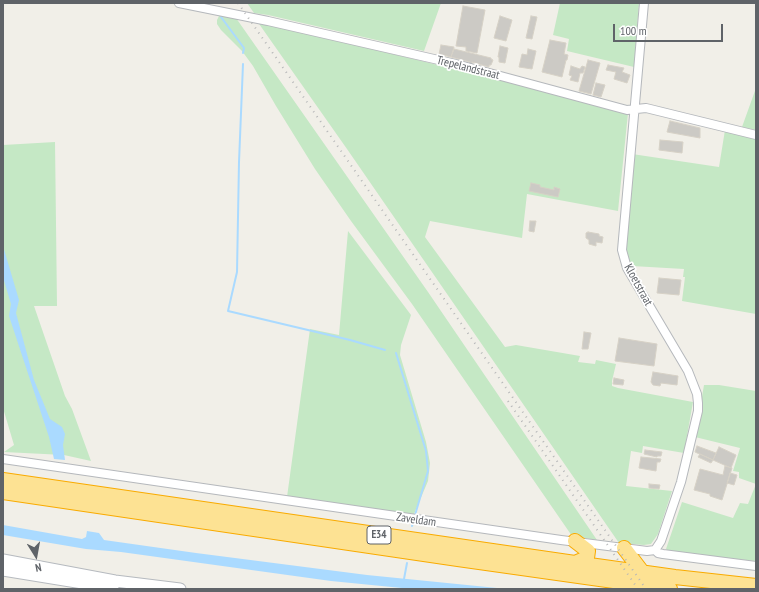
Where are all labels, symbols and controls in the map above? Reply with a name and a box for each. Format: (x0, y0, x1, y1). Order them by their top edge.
scale bar (615, 16, 725, 42)
text: 100 m (620, 23, 647, 38)
street label: Trepelandstraat (435, 53, 501, 83)
street label: Kloetstraat (621, 262, 655, 308)
street label: Zaveldam (395, 510, 437, 530)
road number: E34 (367, 526, 391, 544)
north arrow (16, 536, 56, 576)
text: N (34, 560, 43, 575)

